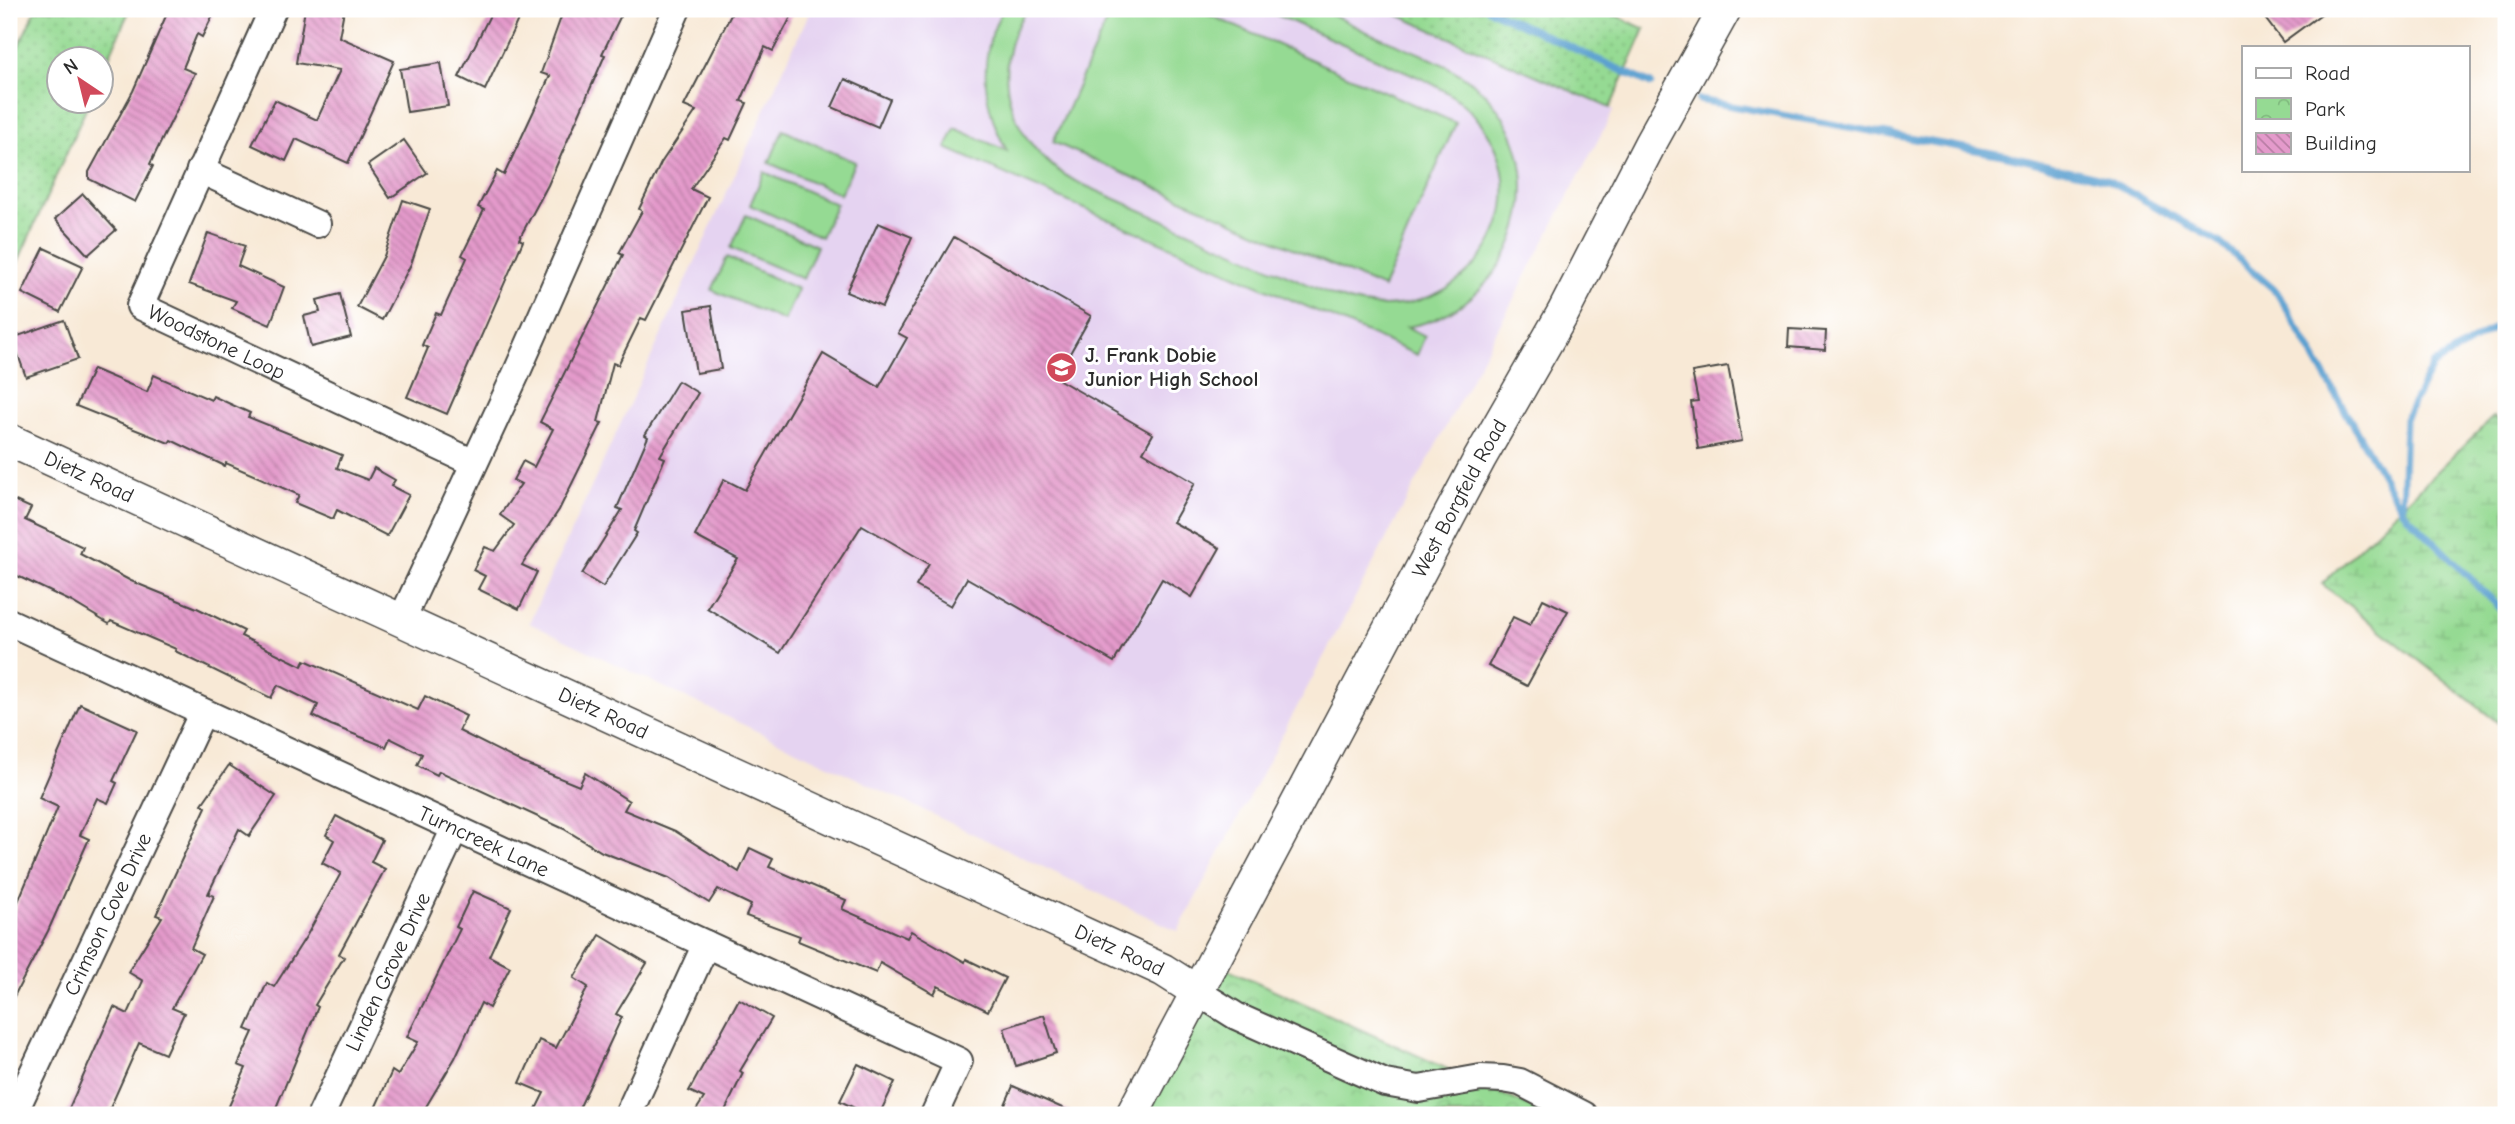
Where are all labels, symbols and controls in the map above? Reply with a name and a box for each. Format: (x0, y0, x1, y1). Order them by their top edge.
north arrow (46, 46, 116, 116)
legend (2242, 46, 2470, 172)
text: N (59, 54, 82, 79)
text: Road (2305, 61, 2350, 85)
text: Park (2305, 97, 2345, 121)
text: Building (2305, 131, 2377, 155)
street label: Woodstone Loop (144, 299, 289, 384)
place label: J. Frank Dobie Junior High School (1085, 343, 1258, 391)
school or university icon: J. Frank Dobie Junior High School (1045, 350, 1079, 384)
street label: West Borgfeld Road (1407, 415, 1512, 582)
street label: Dietz Road (40, 446, 138, 508)
street label: Dietz Road (555, 682, 652, 744)
street label: Turncreek Lane (415, 801, 553, 882)
street label: Crimson Cove Drive (59, 829, 156, 999)
street label: Linden Grove Drive (341, 889, 435, 1055)
street label: Dietz Road (1071, 919, 1168, 981)

